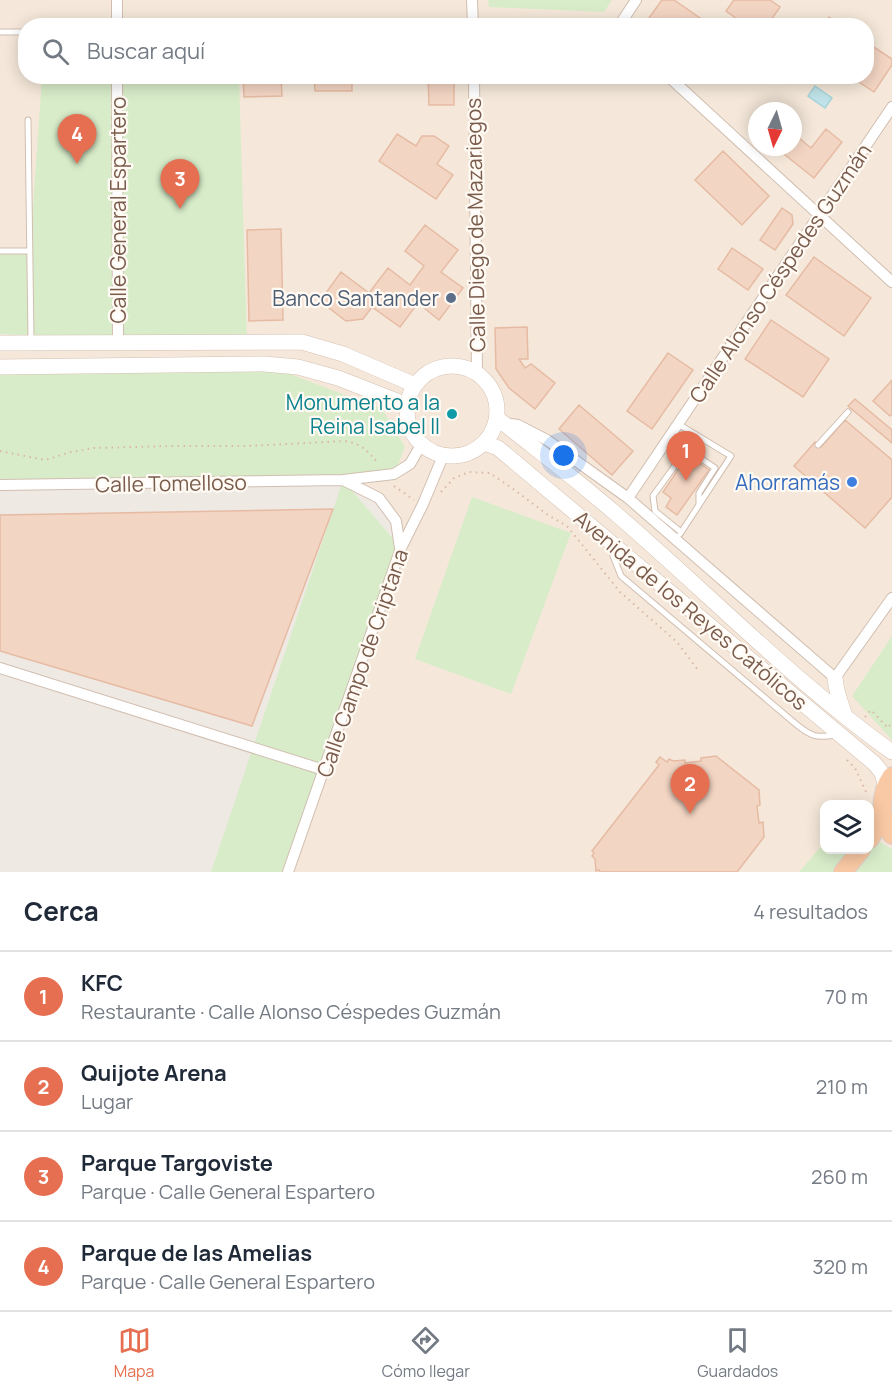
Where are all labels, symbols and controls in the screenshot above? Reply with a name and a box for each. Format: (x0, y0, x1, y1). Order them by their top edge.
search box (18, 18, 874, 84)
icon: search (39, 35, 72, 68)
text: Buscar aquí (87, 36, 205, 66)
street label: Calle General Espartero (104, 96, 132, 324)
street label: Calle Diego de Mazariegos (459, 98, 491, 352)
north arrow (748, 102, 802, 156)
pin: 4 (58, 114, 97, 164)
street label: Calle Alonso Céspedes Guzmán (683, 138, 877, 408)
pin: 3 (160, 160, 200, 209)
place label: Banco Santander (272, 284, 439, 312)
marker: Banco Santander (444, 291, 458, 305)
place label: Monumento a la Reina Isabel II (286, 388, 440, 440)
marker: Monumento a la Reina Isabel II (445, 407, 459, 421)
pin: 1 (666, 432, 706, 481)
your location (549, 441, 578, 470)
street label: Calle Tomelloso (95, 468, 247, 498)
place label: Ahorramás (735, 468, 840, 496)
marker: Ahorramás (845, 475, 859, 489)
street label: Avenida de los Reyes Católicos (568, 504, 814, 716)
street label: Calle Campo de Criptana (310, 545, 414, 781)
pin: 2 (670, 764, 710, 814)
map controls (820, 800, 874, 854)
button: layers (820, 800, 874, 854)
text: Cerca (24, 893, 99, 929)
text: 4 resultados (753, 898, 868, 925)
text: KFC (81, 968, 123, 998)
text: 1 (39, 983, 48, 1010)
text: 70 m (825, 983, 868, 1010)
text: Restaurante · Calle Alonso Céspedes Guzmán (81, 998, 501, 1025)
text: Quijote Arena (81, 1058, 227, 1088)
text: 2 (38, 1073, 49, 1100)
text: 210 m (816, 1073, 868, 1100)
text: Lugar (81, 1088, 133, 1115)
text: Parque Targoviste (81, 1148, 273, 1178)
text: 3 (38, 1163, 49, 1190)
text: 260 m (811, 1163, 868, 1190)
text: Parque · Calle General Espartero (81, 1178, 375, 1205)
text: Parque de las Amelias (81, 1238, 312, 1268)
text: 4 (37, 1253, 50, 1280)
text: 320 m (812, 1253, 868, 1280)
text: Parque · Calle General Espartero (81, 1268, 375, 1295)
tab: Mapa (114, 1324, 154, 1382)
tab: Cómo llegar (382, 1324, 470, 1382)
tab: Guardados (697, 1324, 778, 1382)

